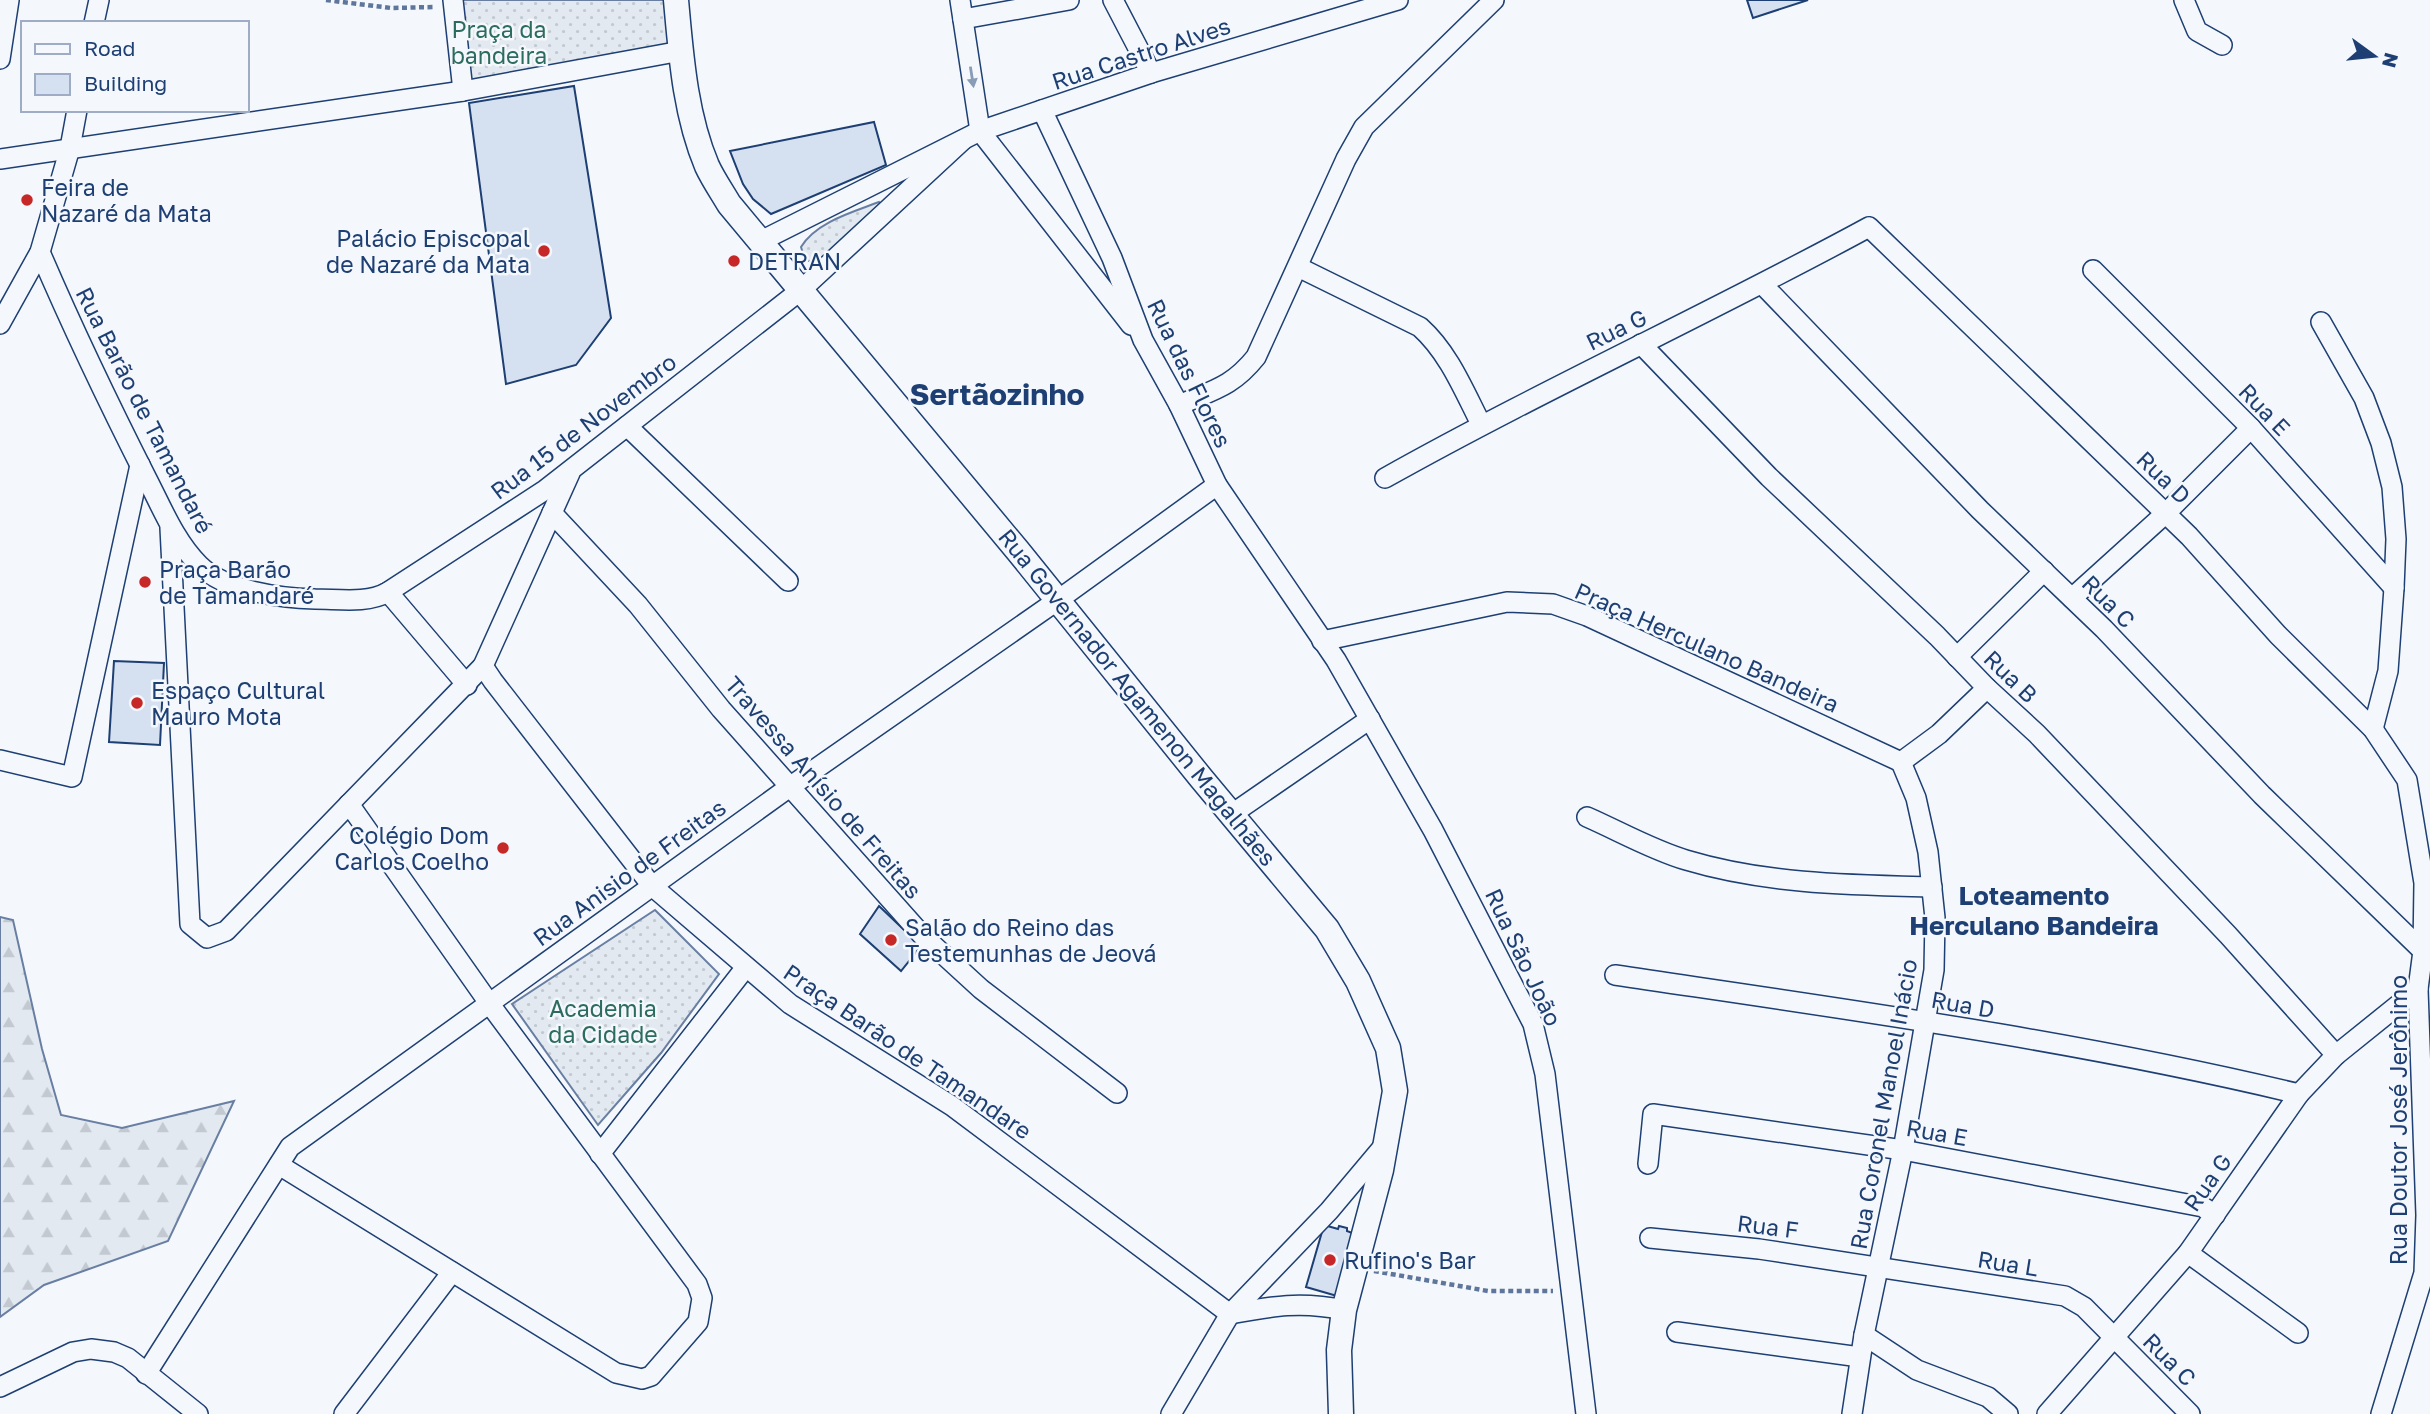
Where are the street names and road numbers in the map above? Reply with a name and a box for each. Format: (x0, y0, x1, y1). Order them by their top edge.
street label: Rua Castro Alves (1048, 11, 1234, 95)
street label: Rua Barão de Tamandaré (71, 282, 219, 538)
street label: Rua das Flores (1142, 294, 1238, 452)
street label: Rua G (1581, 302, 1651, 356)
street label: Rua 15 de Novembro (485, 347, 681, 505)
street label: Rua E (2233, 377, 2297, 441)
street label: Rua D (2131, 445, 2197, 509)
street label: Rua Governador Agamenon Magalhães (993, 523, 1283, 871)
street label: Rua C (2077, 569, 2141, 633)
street label: Praça Herculano Bandeira (1571, 576, 1843, 718)
street label: Rua B (1979, 644, 2043, 708)
street label: Travessa Anísio de Freitas (720, 670, 928, 904)
street label: Rua Anisio de Freitas (527, 793, 731, 951)
street label: Rua São João (1480, 884, 1568, 1030)
street label: Praça Barão de Tamandare (779, 957, 1037, 1145)
street label: Rua Coronel Manoel Inácio (1844, 957, 1922, 1251)
street label: Rua Doutor José Jerônimo (2384, 975, 2412, 1265)
street label: Rua D (1929, 985, 1997, 1023)
street label: Rua E (1904, 1113, 1970, 1151)
street label: Rua G (2177, 1148, 2237, 1216)
street label: Rua F (1736, 1208, 1800, 1244)
street label: Rua L (1976, 1244, 2040, 1282)
street label: Rua C (2138, 1327, 2202, 1391)

